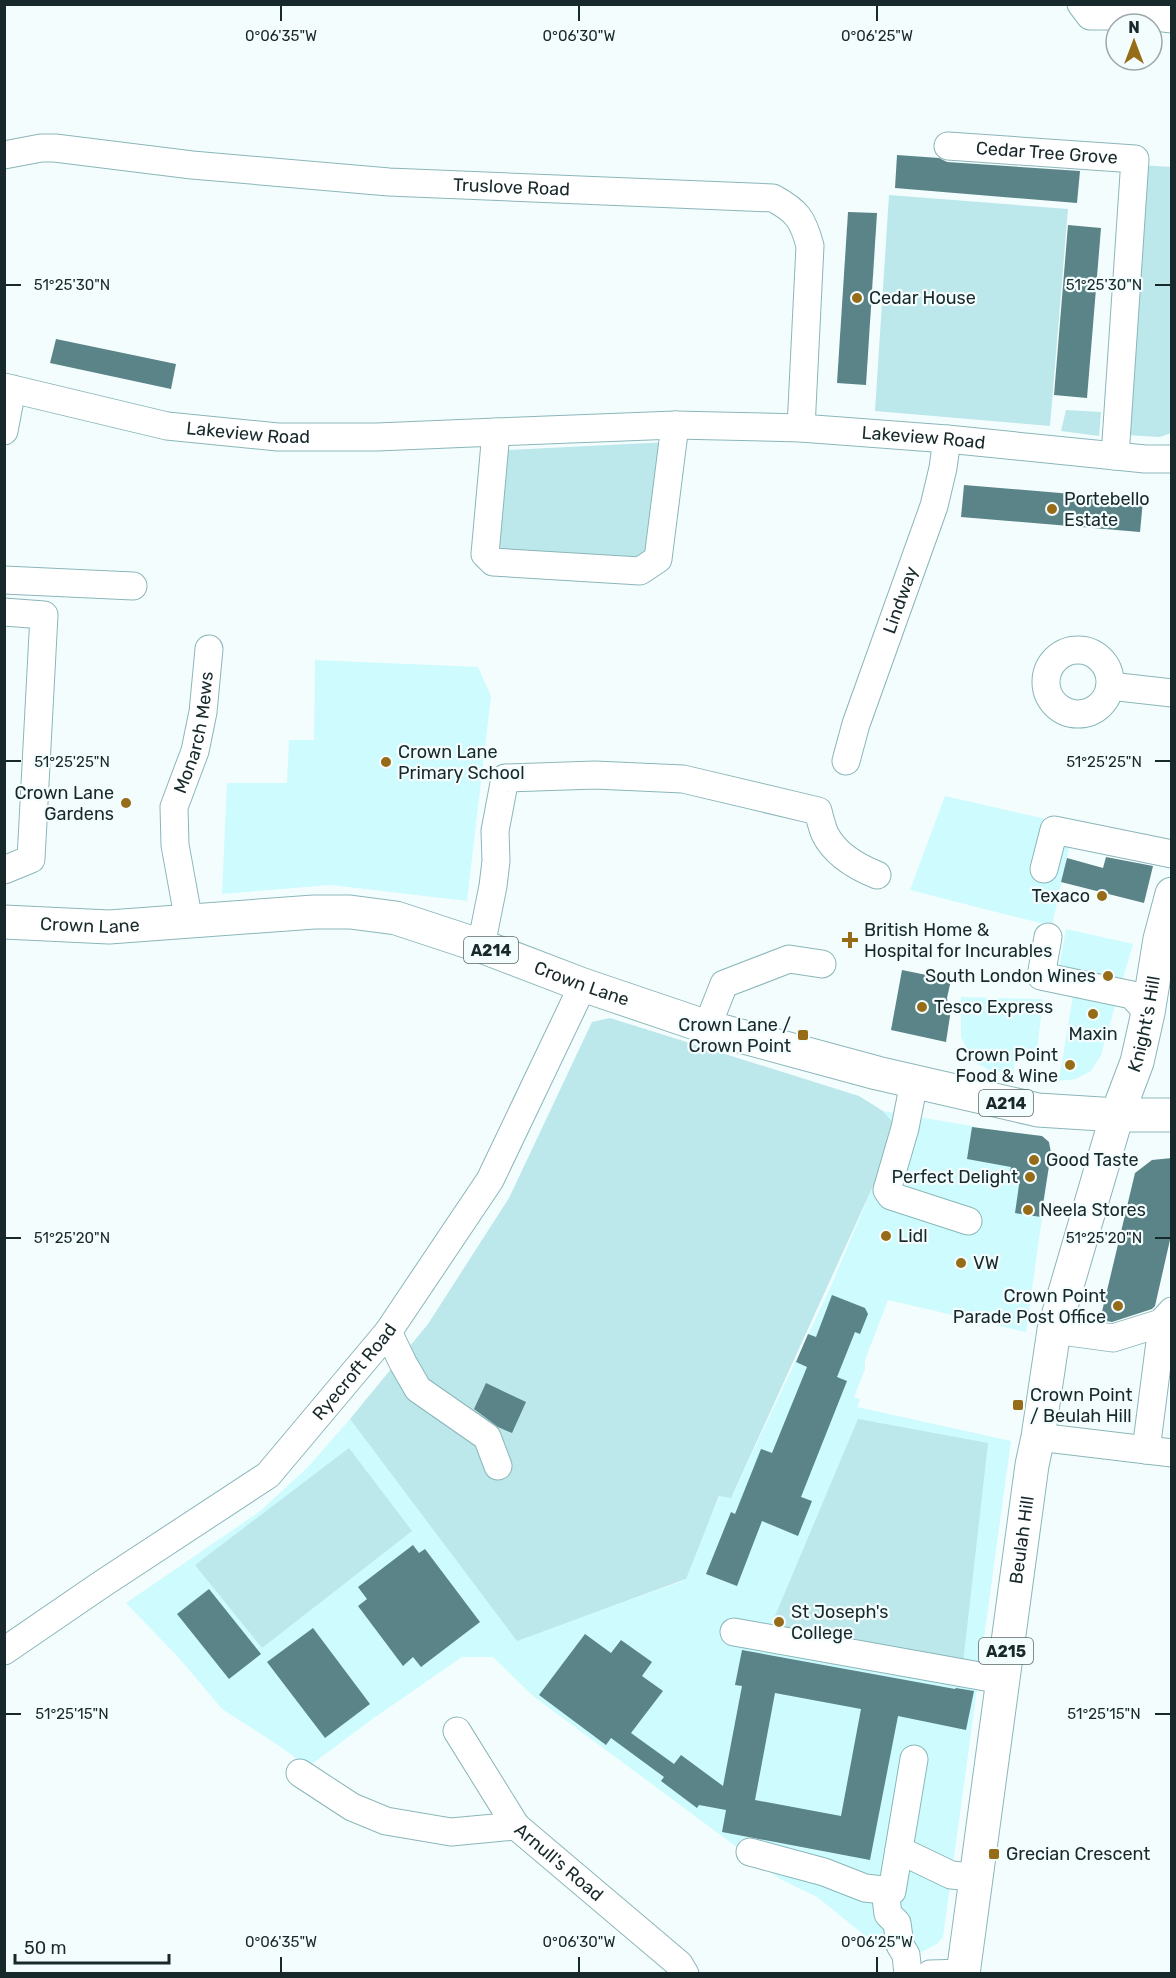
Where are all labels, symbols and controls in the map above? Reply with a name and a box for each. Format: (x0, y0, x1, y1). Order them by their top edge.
north arrow (1104, 12, 1164, 72)
text: N (1128, 18, 1140, 37)
text: 0°06'35"W (245, 27, 317, 45)
text: 0°06'30"W (543, 27, 615, 45)
text: 0°06'25"W (841, 27, 913, 45)
street label: Cedar Tree Grove (975, 137, 1118, 169)
street label: Truslove Road (453, 174, 570, 201)
text: 51°25'30"N (34, 276, 110, 294)
text: 51°25'30"N (1066, 276, 1142, 294)
place label: Cedar House (869, 287, 976, 309)
marker: Cedar House (850, 291, 864, 305)
street label: Lakeview Road (185, 417, 310, 448)
street label: Lakeview Road (861, 422, 986, 454)
place label: Portebello Estate (1064, 488, 1150, 531)
marker: Portebello Estate (1045, 502, 1059, 516)
street label: Lindway (878, 563, 923, 637)
street label: Monarch Mews (169, 671, 218, 797)
place label: Crown Lane Primary School (398, 741, 525, 784)
text: 51°25'25"N (34, 753, 110, 771)
text: 51°25'25"N (1066, 753, 1142, 771)
marker: Crown Lane Primary School (379, 755, 393, 769)
place label: Crown Lane Gardens (14, 782, 114, 825)
marker: Crown Lane Gardens (119, 796, 133, 810)
place label: Texaco (1032, 885, 1090, 907)
marker: Texaco (1095, 889, 1109, 903)
street label: Crown Lane (40, 913, 140, 938)
place label: British Home & Hospital for Incurables (864, 919, 1052, 962)
marker: British Home & Hospital for Incurables (841, 931, 859, 949)
road number: A214 (464, 937, 518, 963)
street label: Crown Lane (531, 956, 632, 1011)
place label: South London Wines (925, 965, 1096, 987)
marker: South London Wines (1101, 969, 1115, 983)
street label: Knight's Hill (1123, 974, 1165, 1075)
place label: Tesco Express (934, 996, 1053, 1018)
marker: Tesco Express (915, 1000, 929, 1014)
marker: Maxin (1086, 1007, 1100, 1021)
place label: Crown Lane / Crown Point (678, 1014, 791, 1057)
place label: Maxin (1068, 1023, 1118, 1045)
marker: Crown Lane / Crown Point (796, 1028, 810, 1042)
place label: Crown Point Food & Wine (956, 1044, 1058, 1087)
marker: Crown Point Food & Wine (1063, 1058, 1077, 1072)
road number: A214 (979, 1090, 1033, 1116)
place label: Good Taste (1046, 1149, 1139, 1171)
marker: Good Taste (1027, 1153, 1041, 1167)
place label: Perfect Delight (892, 1166, 1018, 1188)
marker: Perfect Delight (1023, 1170, 1037, 1184)
place label: Neela Stores (1040, 1199, 1146, 1221)
marker: Neela Stores (1021, 1203, 1035, 1217)
place label: Lidl (898, 1225, 928, 1247)
text: 51°25'20"N (34, 1229, 110, 1247)
marker: Lidl (879, 1229, 893, 1243)
text: 51°25'20"N (1066, 1229, 1142, 1247)
place label: VW (973, 1252, 999, 1274)
marker: VW (954, 1256, 968, 1270)
place label: Crown Point Parade Post Office (953, 1285, 1106, 1328)
marker: Crown Point Parade Post Office (1111, 1299, 1125, 1313)
street label: Ryecroft Road (308, 1319, 401, 1425)
place label: Crown Point / Beulah Hill (1030, 1384, 1132, 1427)
marker: Crown Point / Beulah Hill (1011, 1398, 1025, 1412)
street label: Beulah Hill (1005, 1495, 1039, 1585)
place label: St Joseph's College (791, 1601, 889, 1644)
marker: St Joseph's College (772, 1615, 786, 1629)
road number: A215 (979, 1638, 1033, 1664)
text: 51°25'15"N (35, 1705, 109, 1723)
text: 51°25'15"N (1067, 1705, 1141, 1723)
street label: Arnull's Road (510, 1819, 608, 1906)
place label: Grecian Crescent (1006, 1843, 1150, 1865)
marker: Grecian Crescent (987, 1847, 1001, 1861)
scale bar (15, 1927, 170, 1965)
text: 0°06'35"W (245, 1933, 317, 1951)
text: 0°06'30"W (543, 1933, 615, 1951)
text: 0°06'25"W (841, 1933, 913, 1951)
text: 50 m (24, 1937, 67, 1959)

